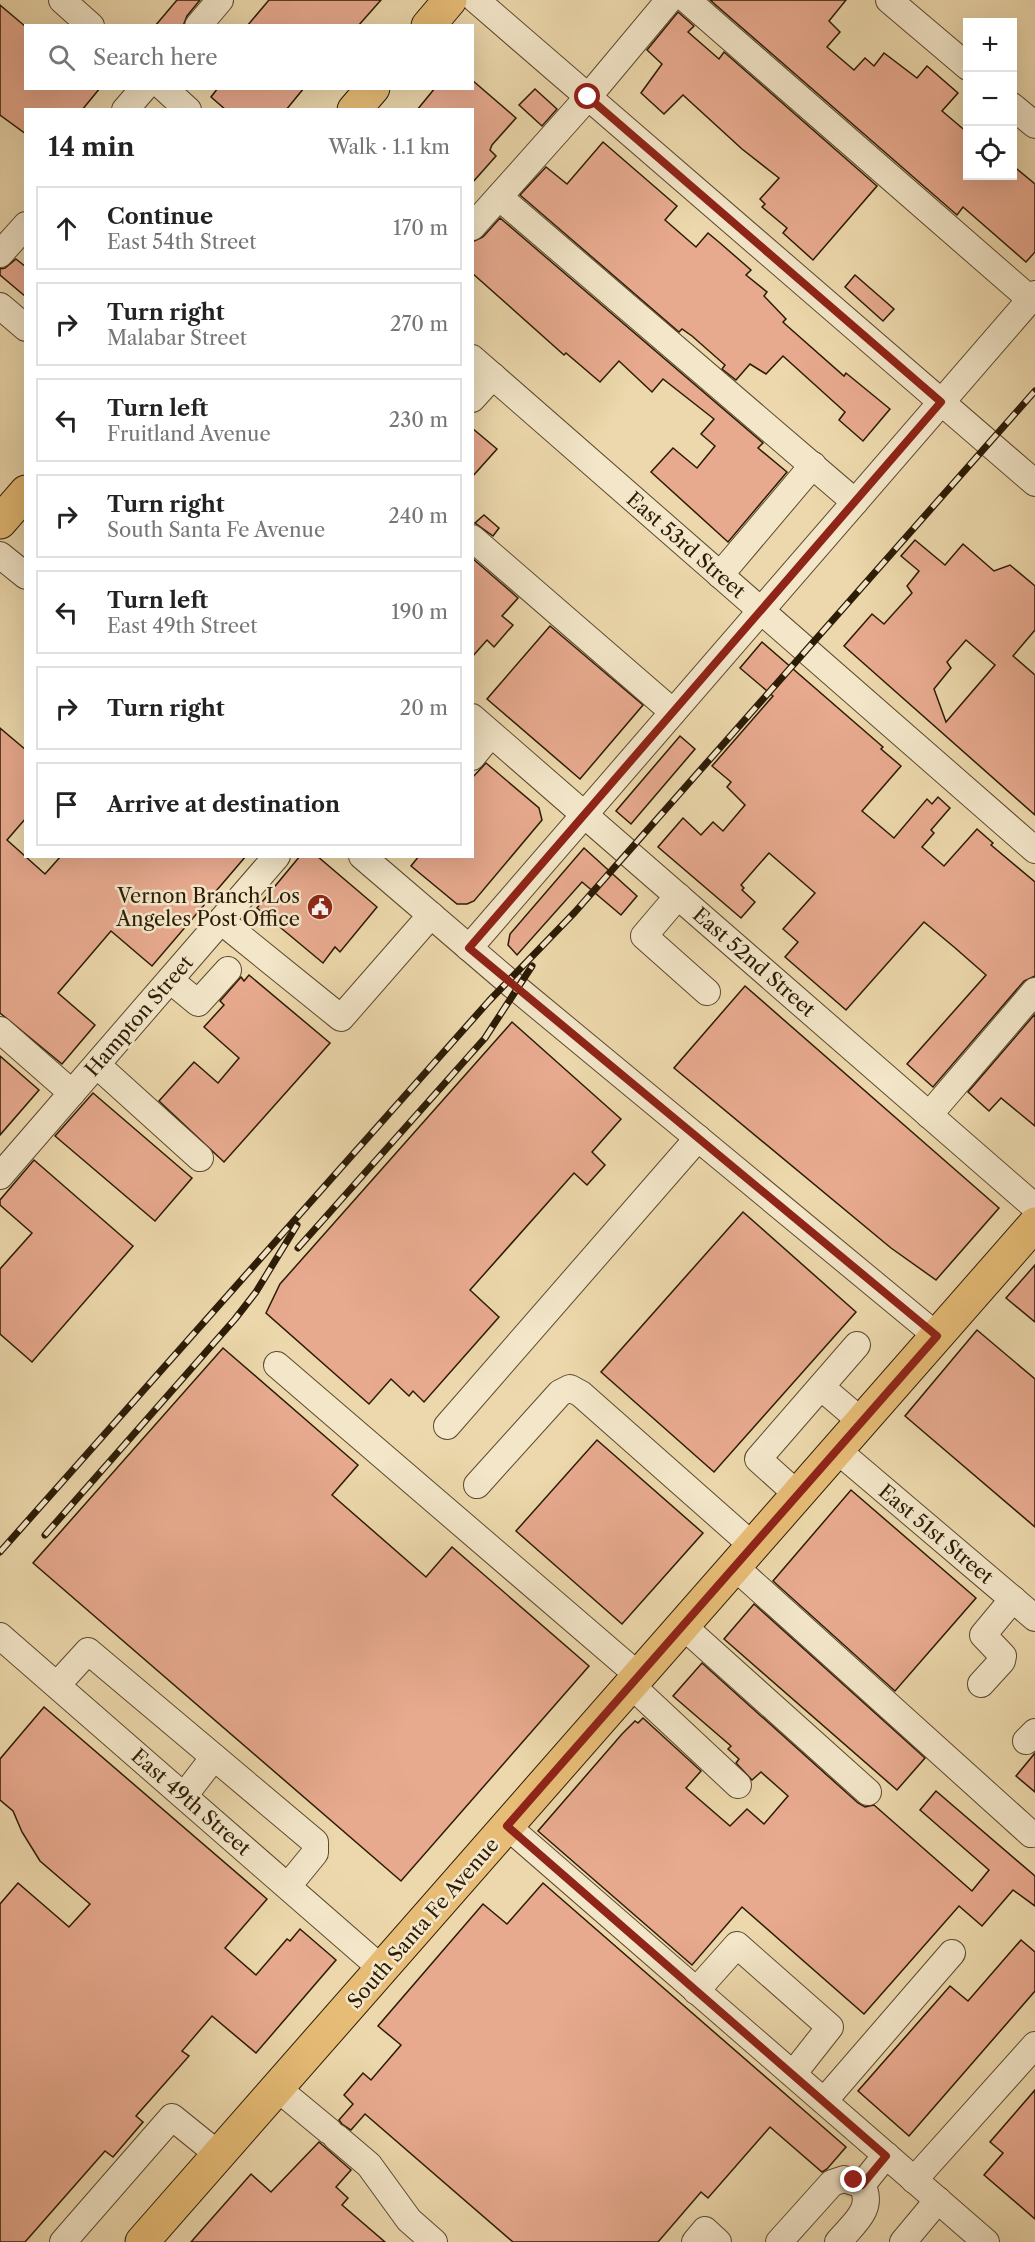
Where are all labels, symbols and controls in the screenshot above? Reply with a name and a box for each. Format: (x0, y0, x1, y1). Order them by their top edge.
map controls (963, 18, 1017, 180)
button: + (963, 18, 1017, 72)
search box (24, 24, 474, 90)
icon: search (45, 41, 78, 74)
text: Search here (93, 44, 218, 71)
button: − (963, 72, 1017, 126)
route start (574, 83, 600, 109)
button: locate (963, 126, 1017, 180)
text: 14 min (48, 131, 135, 163)
text: Walk · 1.1 km (328, 135, 450, 159)
text: Continue (107, 203, 213, 230)
icon: ahead (50, 212, 83, 245)
text: 170 m (393, 216, 448, 240)
text: East 54th Street (107, 230, 256, 254)
text: Turn right (107, 299, 225, 326)
icon: right (50, 308, 83, 341)
text: 270 m (390, 312, 448, 336)
text: Malabar Street (107, 326, 247, 350)
text: Turn left (107, 395, 208, 422)
icon: left (50, 404, 83, 437)
text: 230 m (389, 408, 448, 432)
text: Fruitland Avenue (107, 422, 271, 446)
street label: East 53rd Street (622, 487, 750, 603)
text: Turn right (107, 491, 225, 518)
icon: right (50, 500, 83, 533)
text: 240 m (388, 504, 448, 528)
text: South Santa Fe Avenue (107, 518, 325, 542)
text: Turn left (107, 587, 208, 614)
icon: left (50, 596, 83, 629)
text: 190 m (391, 600, 448, 624)
text: East 49th Street (107, 614, 257, 638)
icon: right (50, 692, 83, 725)
text: Turn right (107, 695, 225, 722)
text: 20 m (400, 696, 448, 720)
icon: arrive (50, 788, 83, 821)
text: Arrive at destination (107, 791, 340, 818)
place label: Vernon Branch Los Angeles Post Office (115, 884, 300, 931)
public building icon: Vernon Branch Los Angeles Post Office (305, 892, 335, 922)
street label: East 52nd Street (688, 902, 820, 1022)
street label: Hampton Street (80, 951, 198, 1081)
street label: East 51st Street (874, 1479, 998, 1589)
street label: East 49th Street (126, 1744, 256, 1860)
street label: South Santa Fe Avenue (342, 1833, 504, 2013)
route end (840, 2166, 866, 2192)

